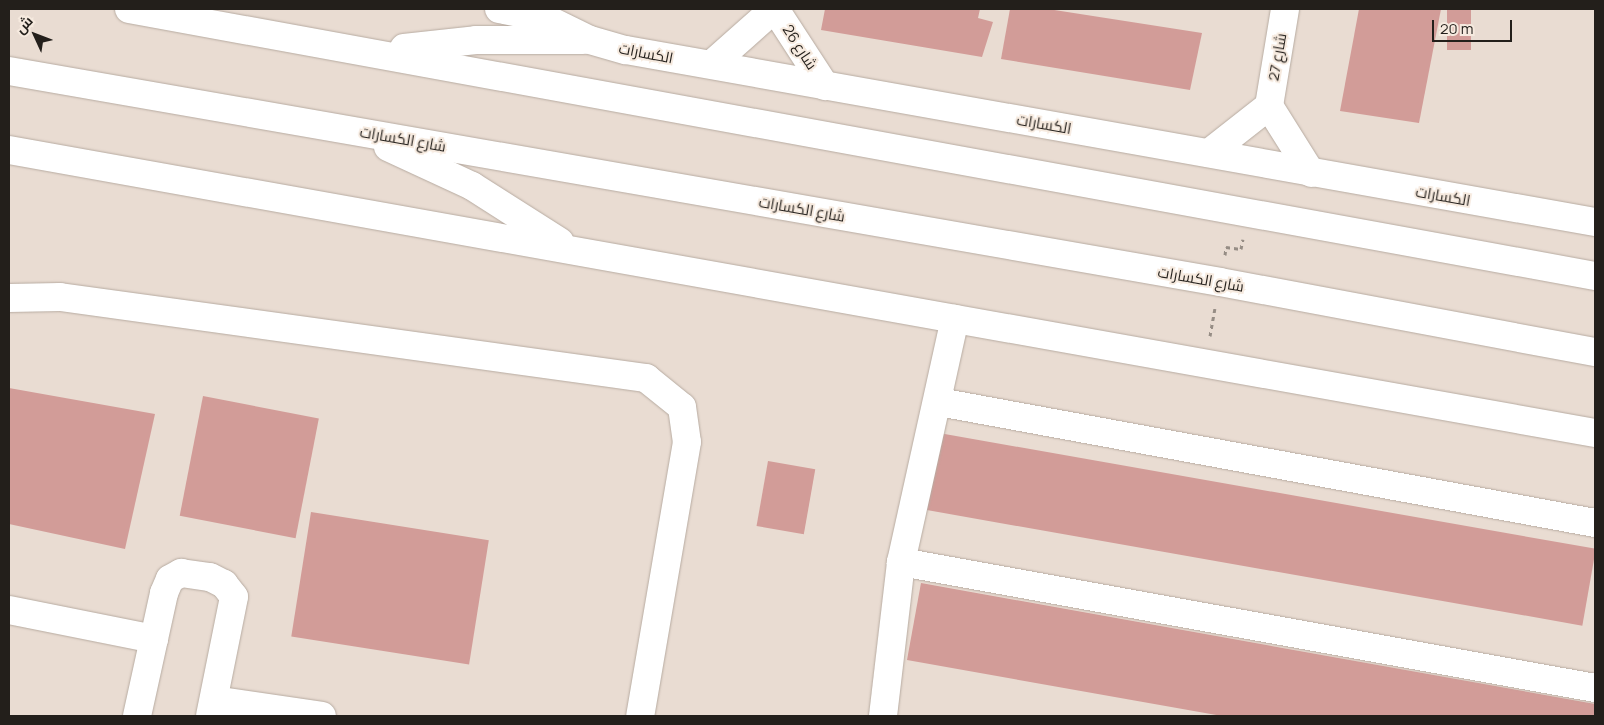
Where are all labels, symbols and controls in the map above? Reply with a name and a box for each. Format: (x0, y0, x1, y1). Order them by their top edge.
north arrow (10, 10, 60, 60)
scale bar (1434, 10, 1514, 42)
text: ش (11, 11, 37, 37)
text: 20 m (1440, 18, 1473, 39)
street label: شارع 26 (779, 21, 821, 73)
street label: شارع 27 (1264, 32, 1290, 82)
street label: الكسارات (617, 39, 675, 67)
street label: الكسارات (1015, 110, 1073, 138)
street label: شارع الكسارات (358, 123, 448, 155)
street label: الكسارات (1414, 182, 1472, 210)
street label: شارع الكسارات (757, 193, 847, 225)
street label: شارع الكسارات (1156, 263, 1246, 295)

